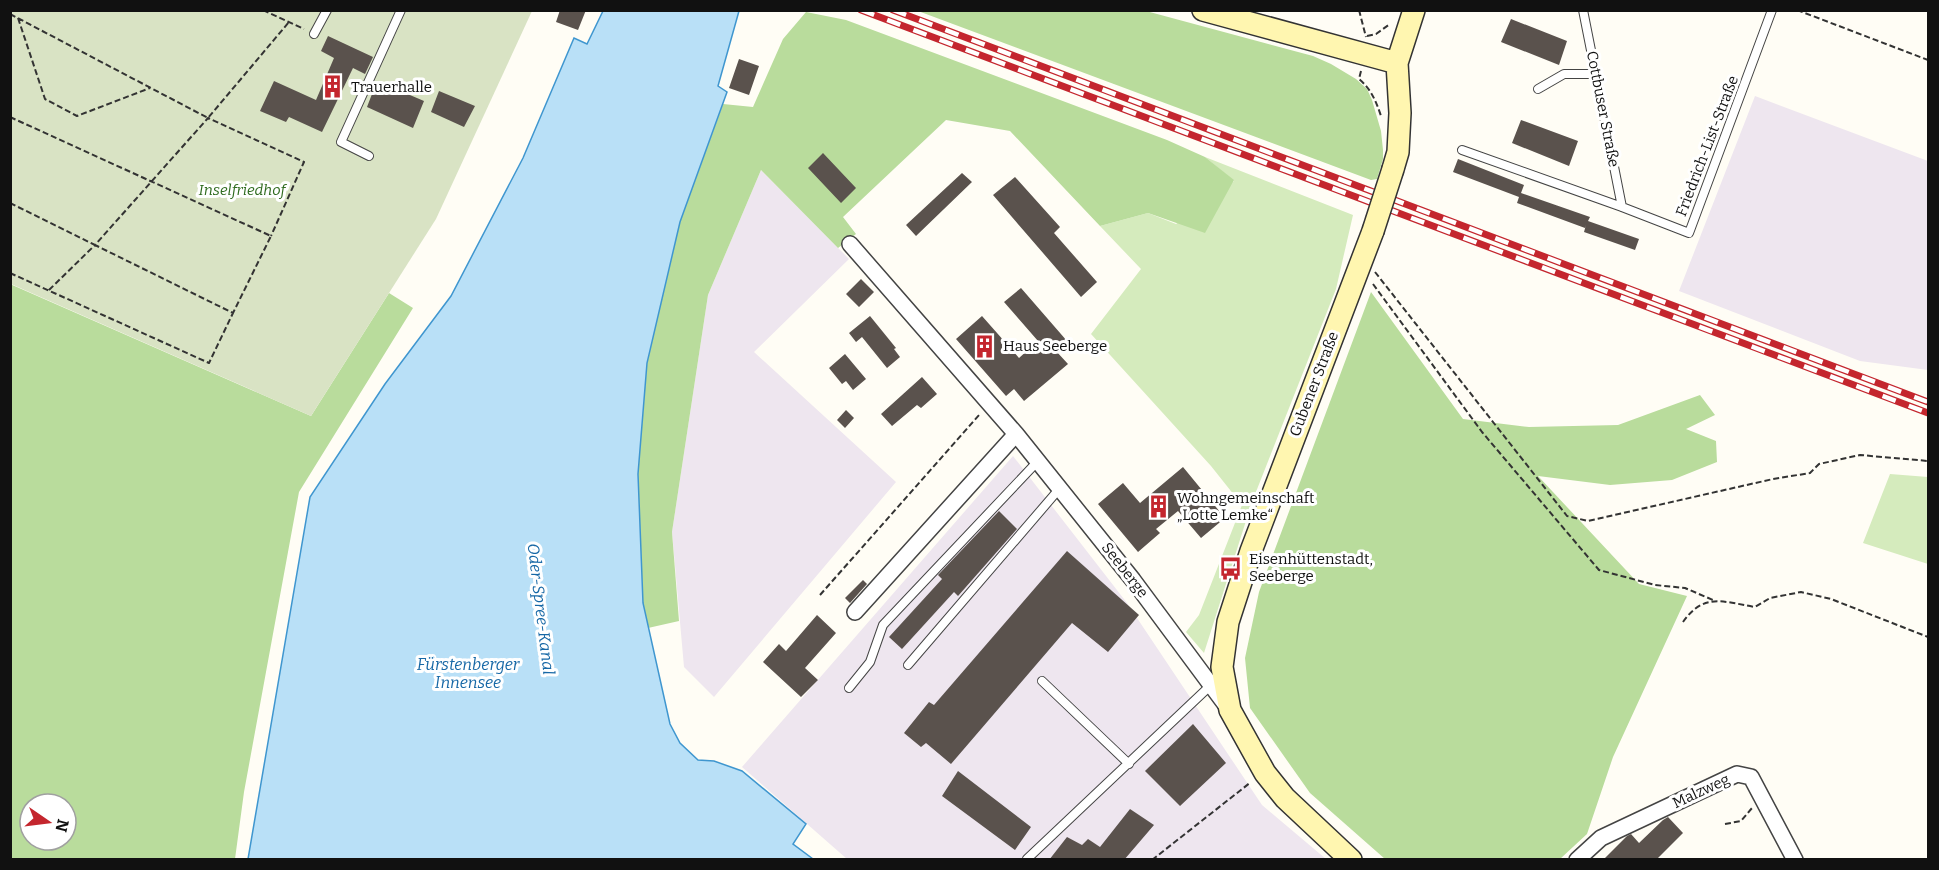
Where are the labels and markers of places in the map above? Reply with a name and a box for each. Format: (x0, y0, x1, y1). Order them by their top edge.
building icon: Trauerhalle (320, 74, 346, 100)
place label: Trauerhalle (351, 78, 432, 96)
building icon: Haus Seeberge (972, 333, 998, 359)
place label: Haus Seeberge (1003, 337, 1107, 355)
place label: Wohngemeinschaft „Lotte Lemke“ (1177, 489, 1315, 524)
building icon: Wohngemeinschaft „Lotte Lemke“ (1146, 494, 1172, 520)
place label: Eisenhüttenstadt, Seeberge (1249, 550, 1373, 585)
bus stop icon: Eisenhüttenstadt, Seeberge (1218, 555, 1244, 581)

